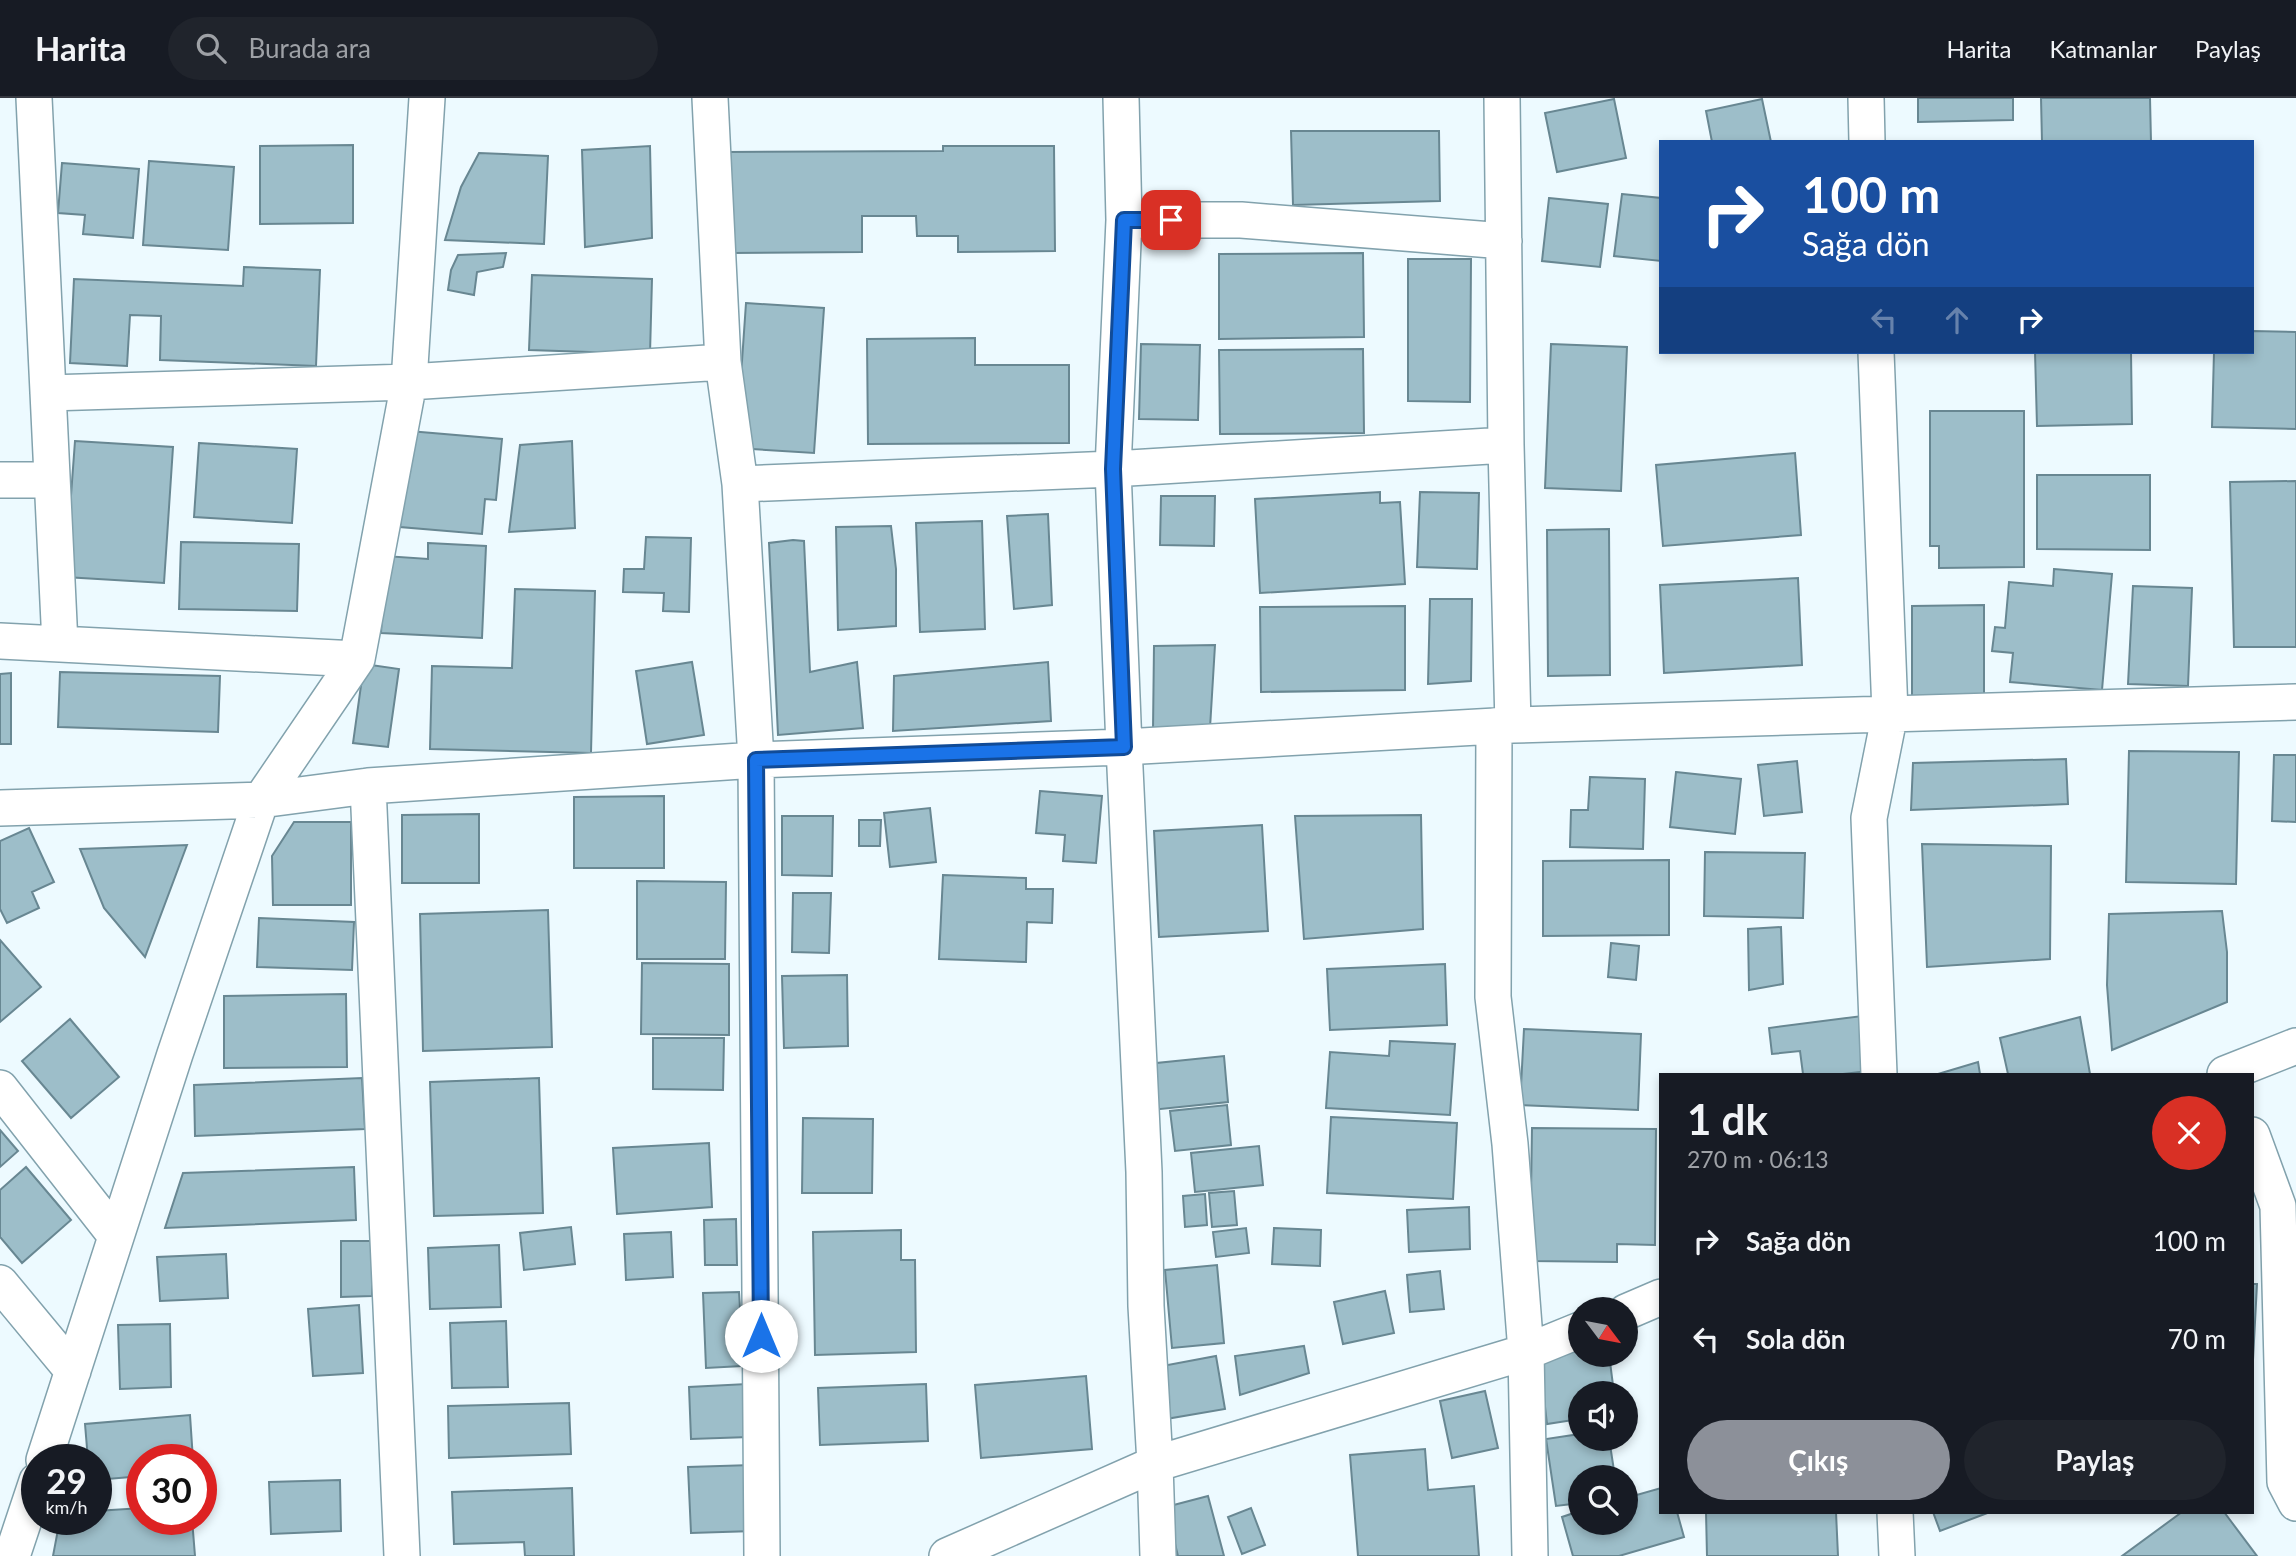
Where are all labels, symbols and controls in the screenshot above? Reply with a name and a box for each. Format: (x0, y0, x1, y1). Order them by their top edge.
search box (168, 17, 658, 80)
text: Harita (35, 28, 126, 68)
icon: search (192, 29, 230, 67)
text: Burada ara (248, 32, 371, 64)
text: Harita (1946, 34, 2011, 63)
text: Katmanlar (2049, 34, 2157, 63)
text: Paylaş (2195, 34, 2261, 63)
text: 100 m (1802, 165, 1940, 223)
icon: right (1687, 168, 1778, 259)
pin (1141, 190, 1201, 250)
icon: arrive (1152, 201, 1190, 239)
text: Sağa dön (1802, 224, 1930, 263)
icon: left (1865, 301, 1903, 339)
icon: ahead (1938, 301, 1976, 339)
icon: right (2011, 301, 2049, 339)
text: 1 dk (1687, 1094, 1768, 1144)
button: close (2152, 1096, 2226, 1170)
text: 270 m · 06:13 (1687, 1145, 1829, 1173)
icon: right (1687, 1222, 1725, 1260)
text: Sağa dön (1746, 1225, 1851, 1257)
text: 100 m (2153, 1225, 2226, 1257)
north arrow (1568, 1297, 1638, 1367)
map controls (1568, 1297, 1638, 1535)
position arrow (724, 1299, 798, 1373)
icon: left (1687, 1320, 1725, 1358)
text: Sola dön (1746, 1323, 1846, 1355)
text: 70 m (2168, 1323, 2226, 1355)
button: sound (1568, 1381, 1638, 1451)
button: Çıkış (1687, 1420, 1950, 1500)
button: Paylaş (1964, 1420, 2226, 1500)
speed limit sign: 30 (126, 1444, 217, 1535)
text: 29 (46, 1459, 87, 1501)
button: search (1568, 1465, 1638, 1535)
text: km/h (45, 1496, 88, 1518)

